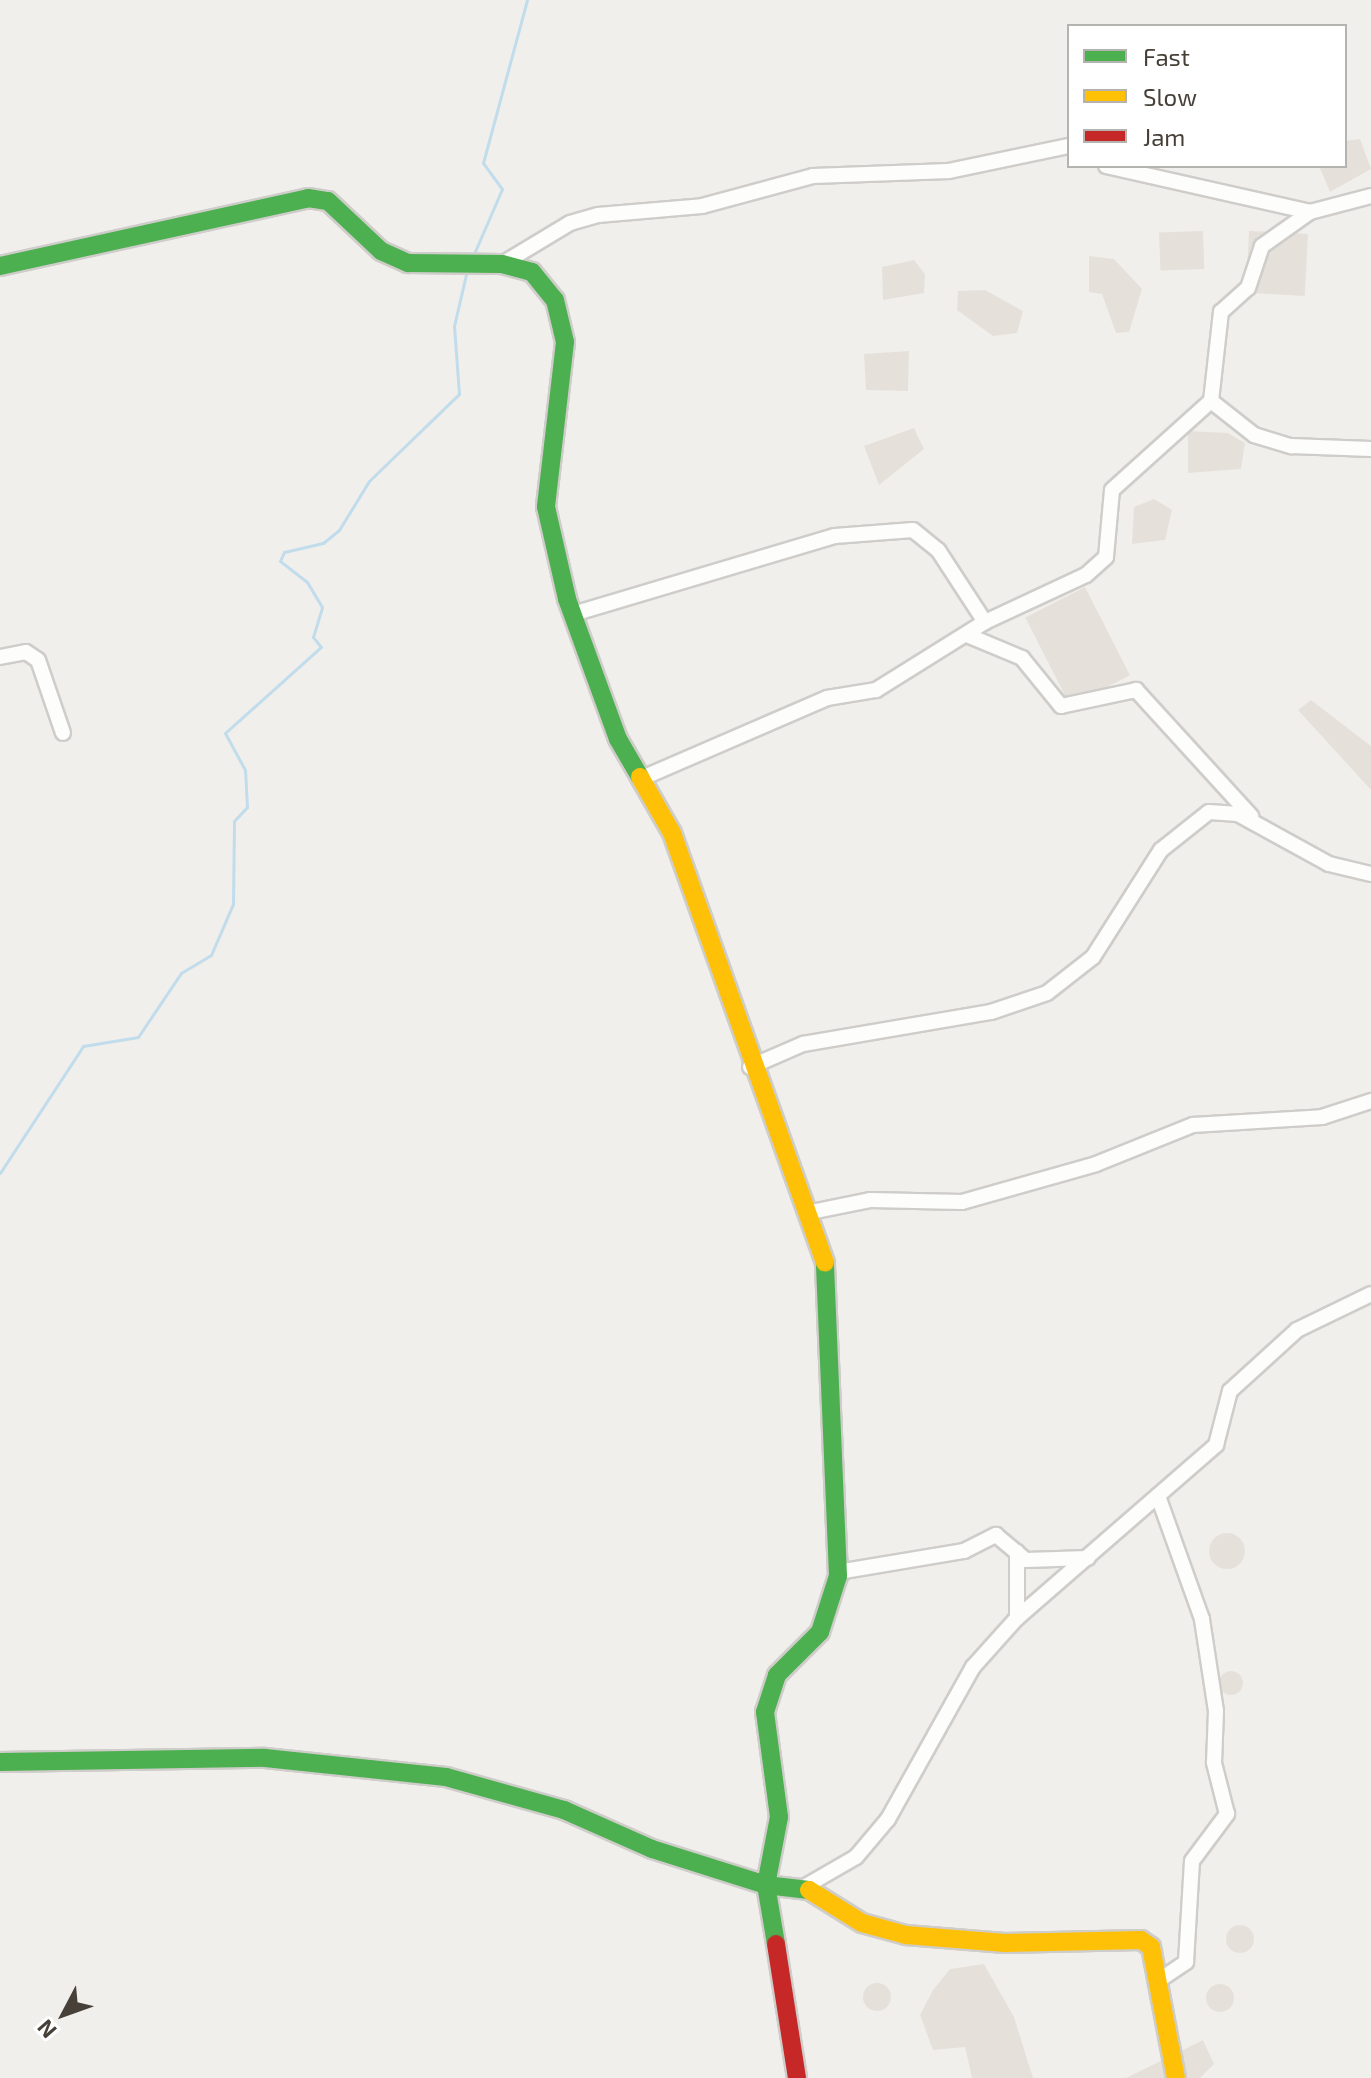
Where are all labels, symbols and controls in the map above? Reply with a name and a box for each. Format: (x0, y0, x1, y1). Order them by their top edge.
legend (1067, 24, 1347, 168)
text: Fast (1143, 42, 1190, 71)
text: Slow (1143, 82, 1197, 111)
text: Jam (1143, 122, 1185, 151)
north arrow (24, 1974, 104, 2054)
text: N (31, 2015, 61, 2044)

